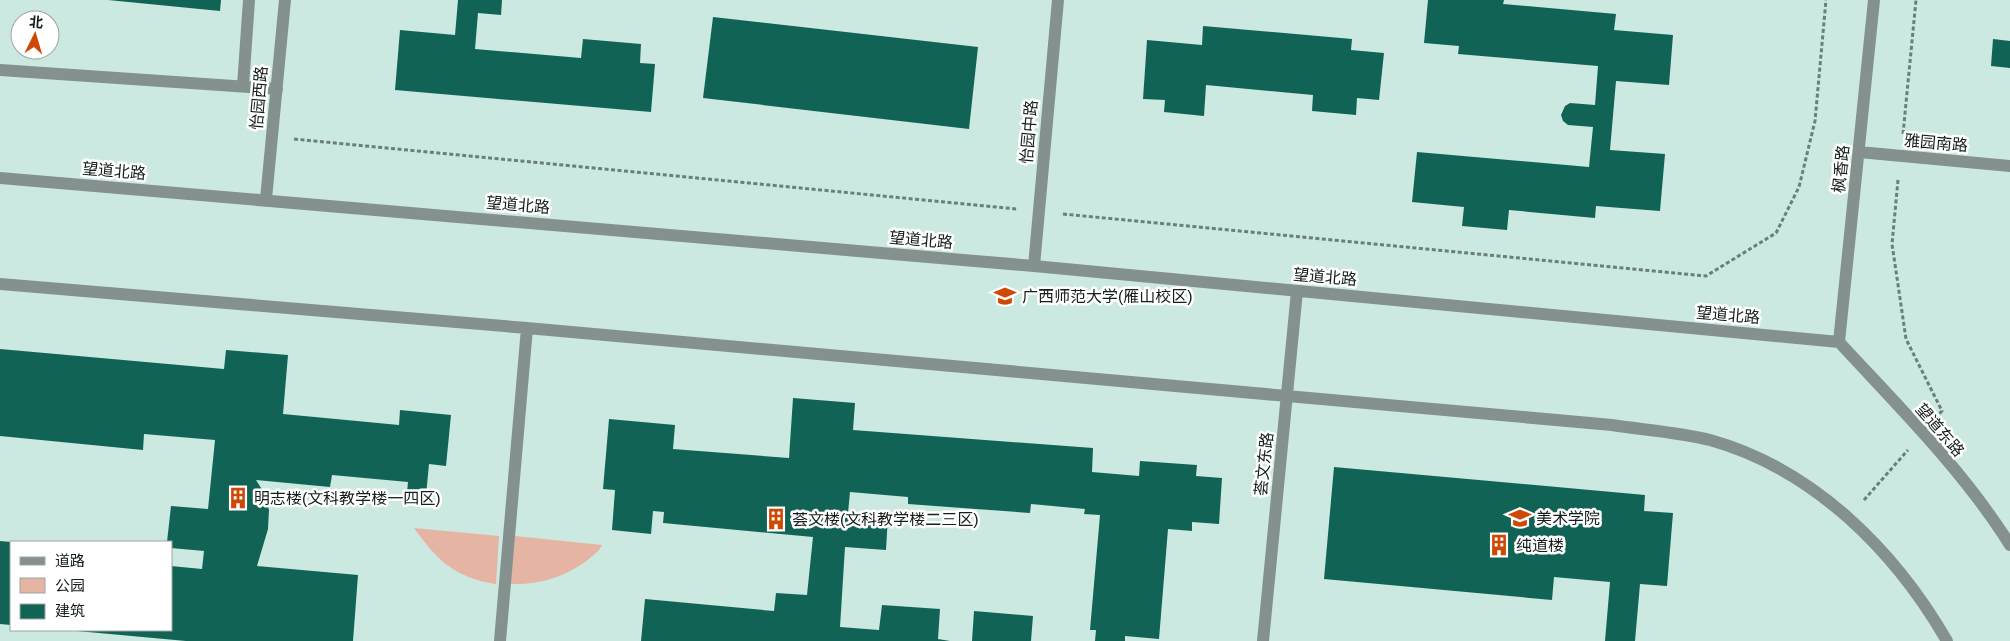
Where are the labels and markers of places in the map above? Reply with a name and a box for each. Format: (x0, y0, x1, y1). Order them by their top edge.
school or university icon: 广西师范大学(雁山校区) (992, 283, 1018, 309)
place label: 广西师范大学(雁山校区) (1022, 288, 1193, 305)
building icon: 明志楼(文科教学楼一四区) (225, 485, 251, 511)
place label: 明志楼(文科教学楼一四区) (254, 490, 441, 507)
school or university icon: 美术学院 (1507, 505, 1533, 531)
building icon: 荟文楼(文科教学楼二三区) (763, 506, 789, 532)
place label: 美术学院 (1536, 510, 1600, 527)
place label: 荟文楼(文科教学楼二三区) (792, 511, 979, 528)
building icon: 纯道楼 (1486, 532, 1512, 558)
place label: 纯道楼 (1516, 537, 1564, 554)

